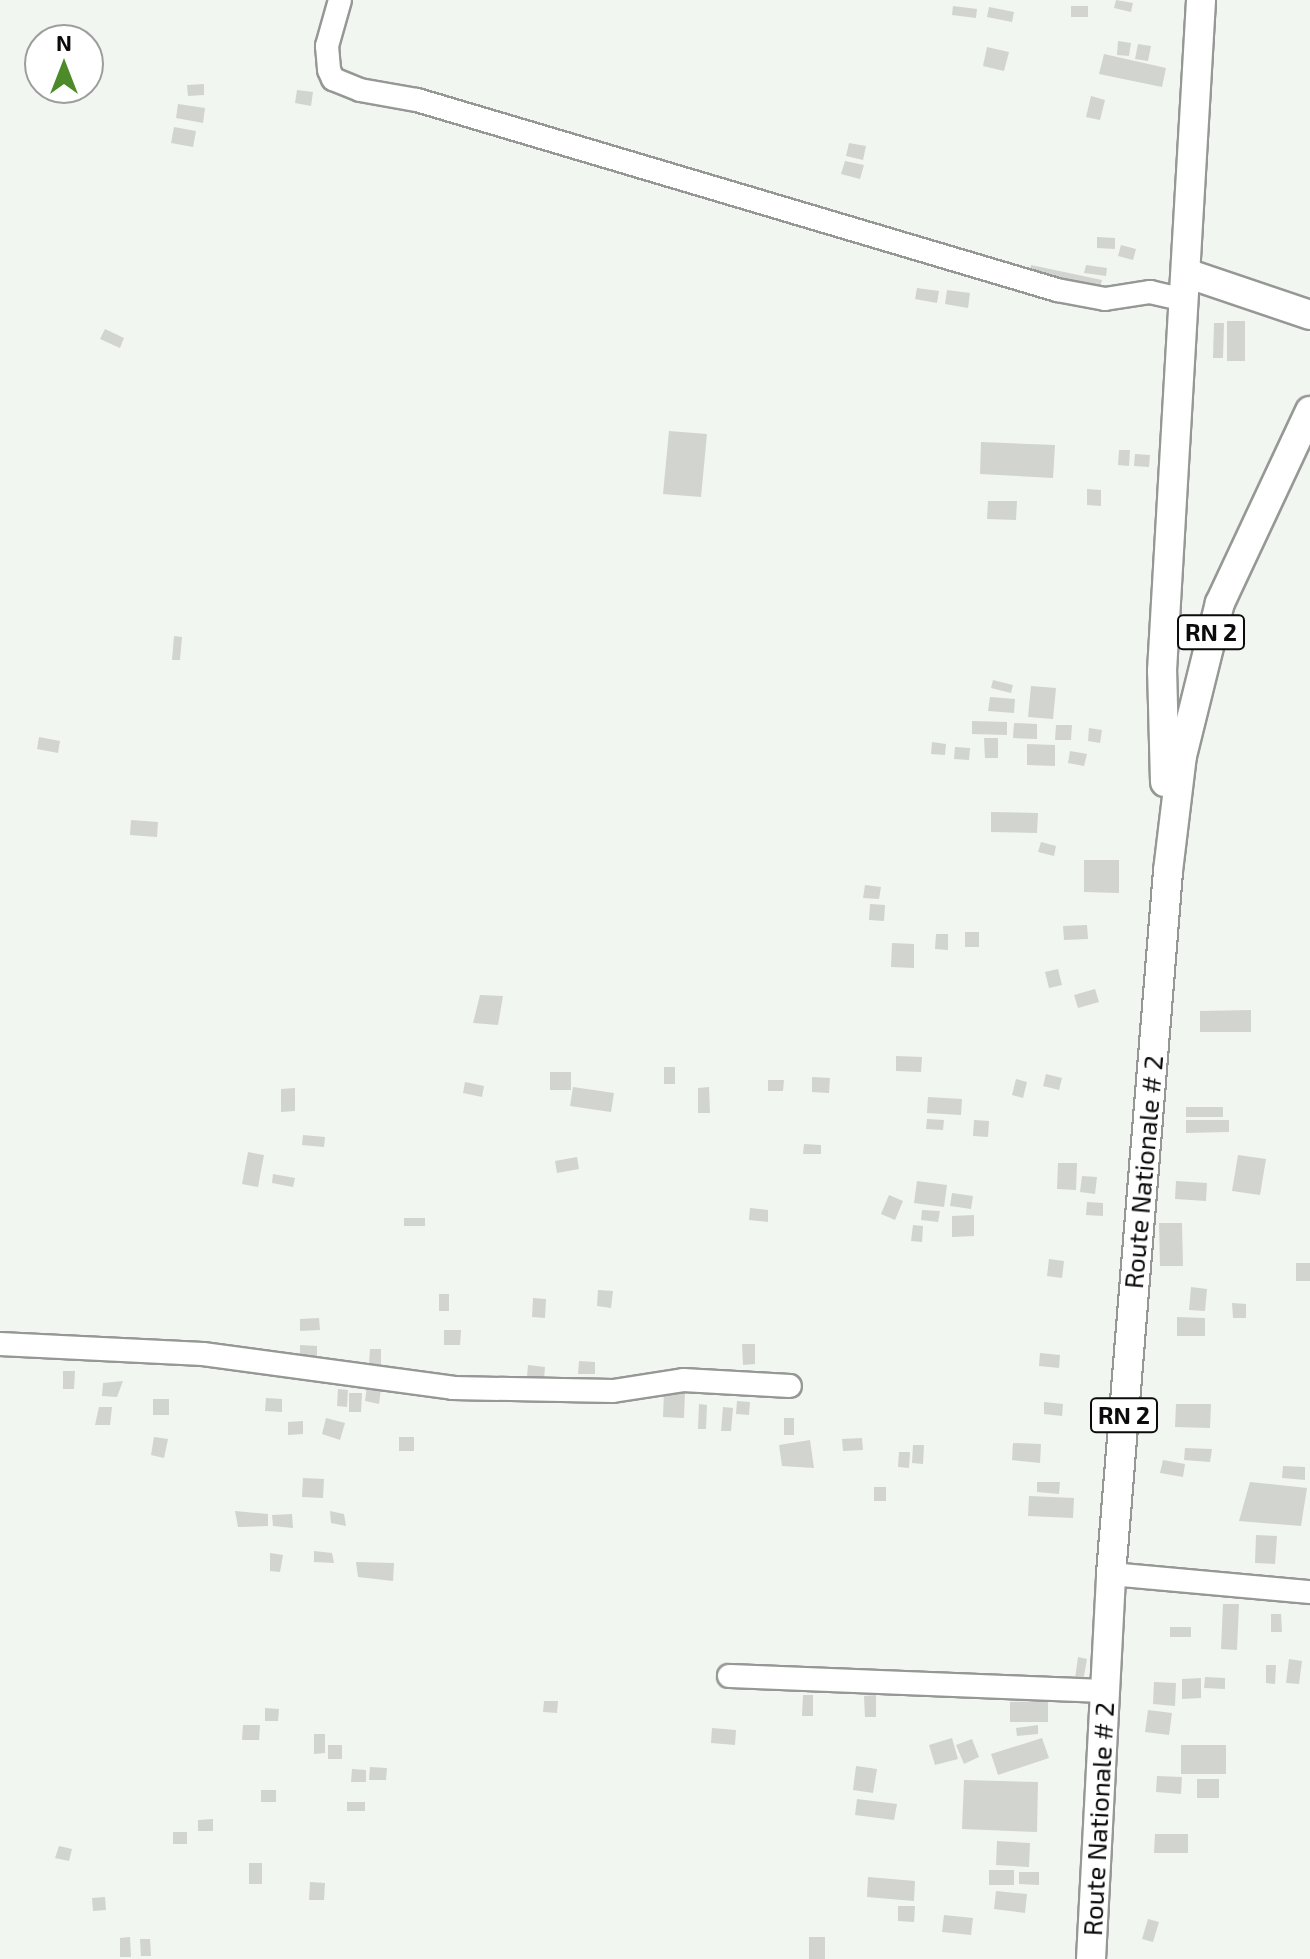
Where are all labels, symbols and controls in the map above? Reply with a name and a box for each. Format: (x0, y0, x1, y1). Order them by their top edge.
north arrow (24, 24, 104, 104)
text: N (56, 29, 72, 55)
road number: RN 2 (1177, 612, 1245, 652)
street label: Route Nationale # 2 (1117, 1054, 1169, 1290)
road number: RN 2 (1090, 1395, 1158, 1435)
street label: Route Nationale # 2 (1076, 1701, 1120, 1937)

